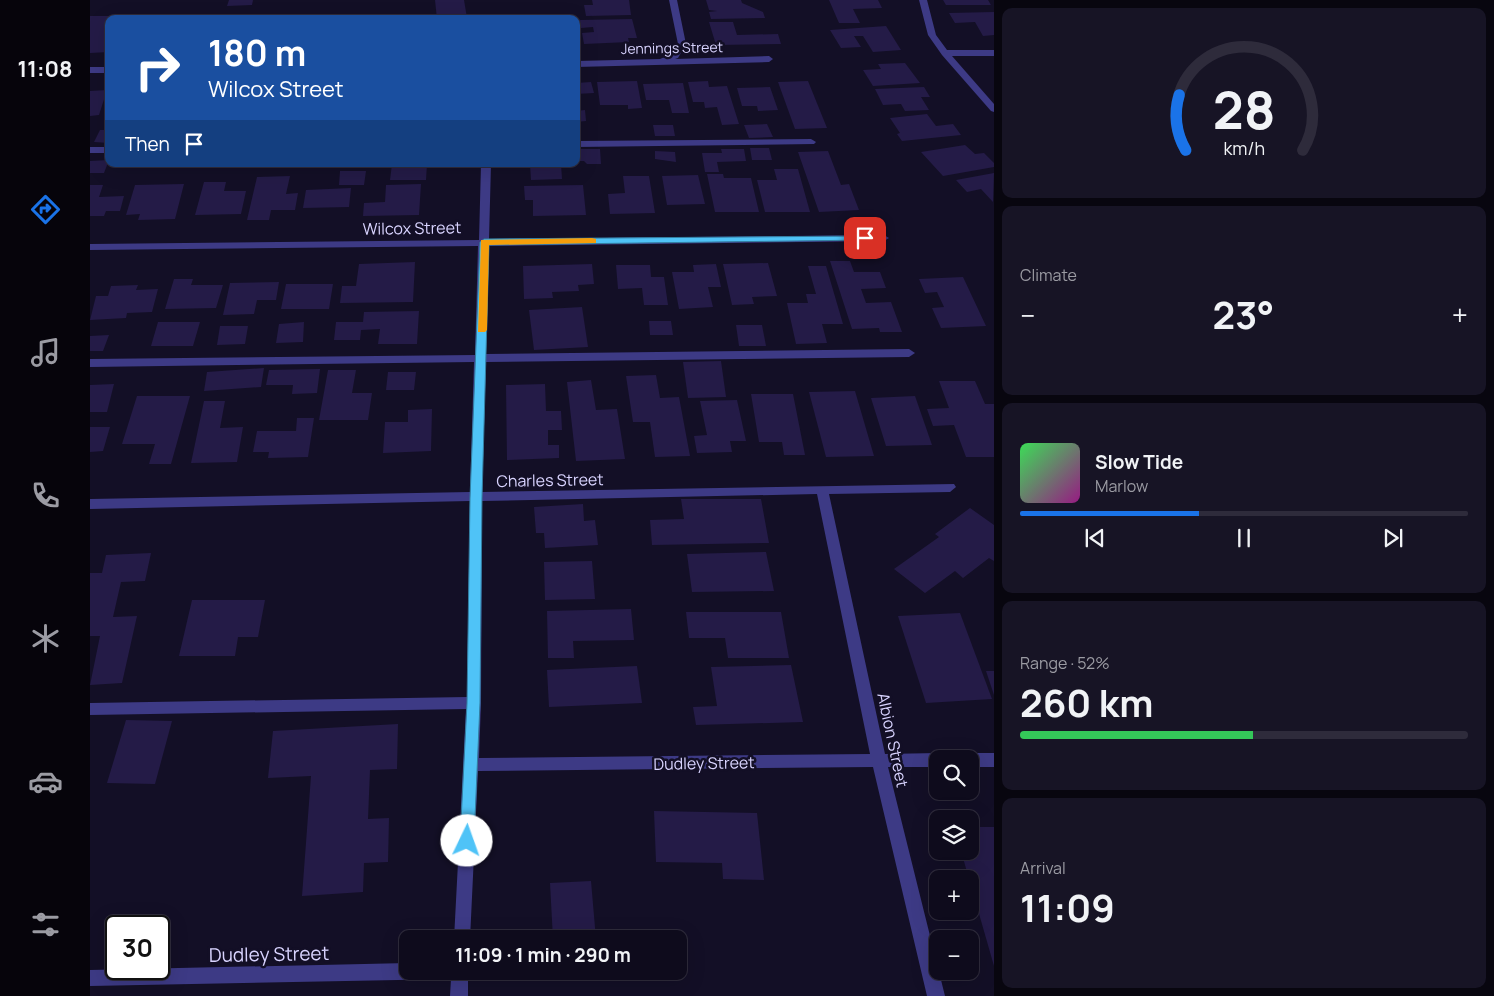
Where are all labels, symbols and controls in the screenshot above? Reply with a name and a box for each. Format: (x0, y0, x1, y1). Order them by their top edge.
text: 180 m (208, 29, 306, 77)
icon: right (125, 35, 190, 100)
street label: Jennings Street (621, 37, 724, 58)
text: 11:08 (18, 54, 72, 84)
text: Wilcox Street (208, 74, 344, 104)
text: 28 (1213, 74, 1275, 145)
icon: arrive (180, 130, 208, 158)
text: Then (125, 131, 170, 157)
text: km/h (1223, 136, 1265, 160)
icon: directions (28, 192, 63, 227)
street label: Wilcox Street (362, 216, 462, 240)
pin (844, 217, 886, 259)
icon: arrive (851, 224, 879, 252)
text: Climate (1020, 264, 1077, 286)
text: 23° (1213, 288, 1274, 340)
text: − (1020, 296, 1035, 334)
text: + (1452, 296, 1468, 334)
icon: music (28, 335, 63, 370)
text: Slow Tide (1095, 449, 1183, 475)
street label: Charles Street (496, 468, 604, 492)
text: Marlow (1095, 475, 1148, 497)
icon: phone (28, 478, 63, 513)
icon: previous (1081, 524, 1109, 552)
icon: pause (1230, 524, 1258, 552)
icon: next (1379, 524, 1407, 552)
icon: climate (28, 621, 63, 656)
text: Range · 52% (1020, 652, 1110, 674)
text: 260 km (1020, 676, 1153, 728)
street label: Albion Street (872, 691, 914, 789)
map controls (929, 750, 979, 980)
button: search (929, 750, 979, 800)
street label: Dudley Street (653, 751, 755, 775)
icon: car (28, 764, 63, 799)
button: layers (929, 810, 979, 860)
position arrow (440, 814, 492, 866)
text: Arrival (1020, 857, 1066, 879)
button: + (929, 870, 979, 920)
text: 11:09 (1020, 881, 1115, 933)
icon: filters (28, 907, 63, 942)
speed limit sign: 30 (105, 915, 170, 980)
button: − (929, 930, 979, 980)
street label: Dudley Street (209, 940, 329, 968)
text: 11:09 · 1 min · 290 m (455, 942, 631, 968)

